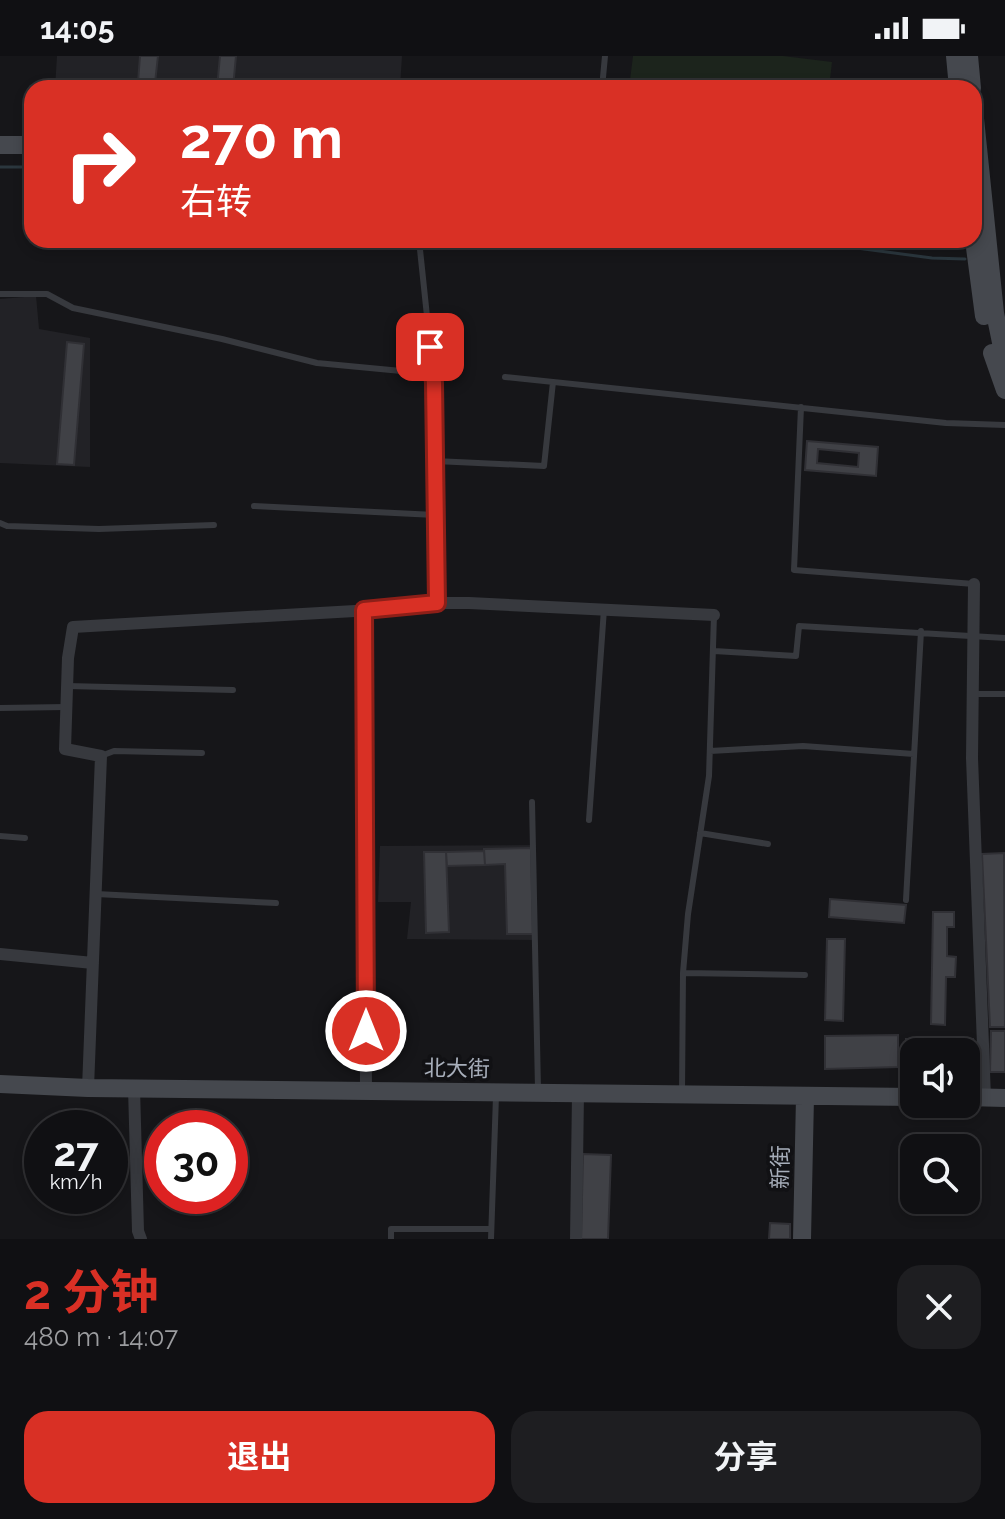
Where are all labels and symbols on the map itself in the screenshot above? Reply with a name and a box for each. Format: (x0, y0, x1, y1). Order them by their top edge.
pin (396, 313, 464, 381)
position arrow (324, 989, 408, 1073)
street label: 北大街 (424, 1054, 490, 1082)
speed limit sign: 30 (144, 1110, 248, 1214)
street label: 新街 (767, 1145, 793, 1189)

